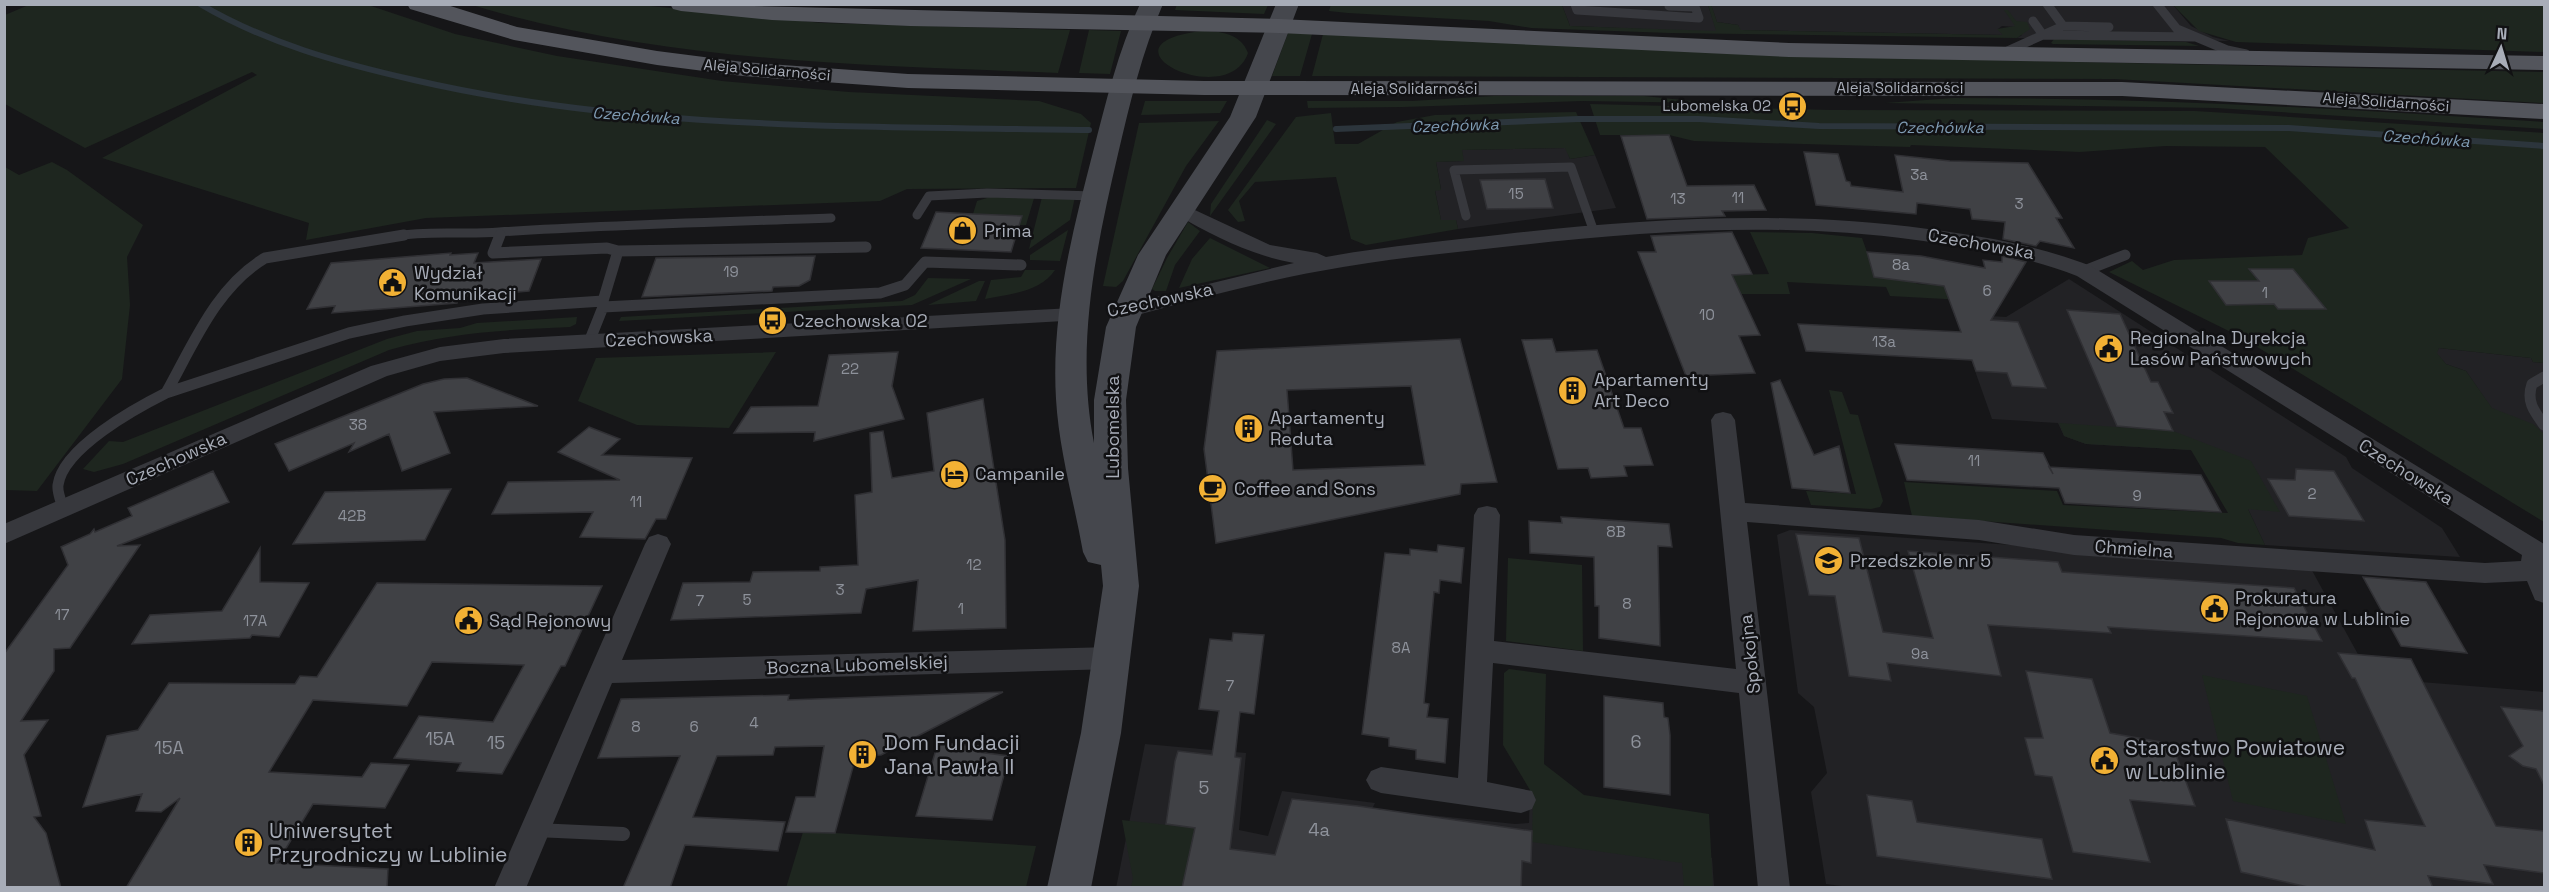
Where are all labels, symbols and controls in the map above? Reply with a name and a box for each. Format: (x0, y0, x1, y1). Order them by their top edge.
north arrow (2471, 18, 2531, 78)
text: N (2496, 23, 2508, 44)
street label: Aleja Solidarności (703, 55, 831, 84)
street label: Aleja Solidarności (1837, 78, 1963, 97)
street label: Aleja Solidarności (1351, 79, 1477, 98)
street label: Aleja Solidarności (2322, 88, 2450, 115)
bus stop icon: Lubomelska 02 (1776, 90, 1808, 122)
place label: Lubomelska 02 (1662, 96, 1771, 115)
water label: Czechówka (592, 102, 681, 129)
water label: Czechówka (1411, 113, 1500, 138)
water label: Czechówka (1896, 117, 1984, 138)
water label: Czechówka (2382, 125, 2471, 152)
house number: 3a (1910, 165, 1928, 184)
house number: 15 (1508, 184, 1524, 203)
house number: 11 (1732, 188, 1744, 207)
house number: 13 (1670, 189, 1686, 208)
house number: 3 (2014, 194, 2024, 213)
shop icon: Prima (947, 215, 979, 247)
place label: Prima (984, 219, 1032, 242)
street label: Czechowska (1926, 223, 2036, 264)
house number: 8a (1892, 255, 1910, 274)
place label: Wydział Komunikacji (414, 261, 517, 305)
house number: 19 (723, 262, 739, 281)
public building icon: Wydział Komunikacji (377, 267, 409, 299)
street label: Czechowska (1105, 277, 1215, 322)
house number: 6 (1982, 281, 1992, 300)
house number: 1 (2262, 283, 2268, 302)
bus stop icon: Czechowska 02 (756, 305, 788, 337)
house number: 10 (1699, 305, 1715, 324)
place label: Czechowska 02 (793, 309, 928, 332)
street label: Czechowska (605, 323, 713, 352)
place label: Regionalna Dyrekcja Lasów Państwowych (2130, 326, 2312, 370)
house number: 13a (1872, 332, 1896, 351)
public building icon: Regionalna Dyrekcja Lasów Państwowych (2093, 332, 2125, 364)
house number: 22 (841, 359, 859, 378)
place label: Apartamenty Art Deco (1594, 368, 1709, 412)
building icon: Apartamenty Art Deco (1557, 374, 1589, 406)
street label: Lubomelska (1101, 375, 1124, 479)
place label: Apartamenty Reduta (1270, 406, 1385, 450)
building icon: Apartamenty Reduta (1233, 412, 1265, 444)
house number: 38 (349, 415, 367, 434)
street label: Czechowska (122, 426, 230, 491)
street label: Czechowska (2355, 433, 2458, 510)
house number: 11 (1968, 451, 1980, 470)
hotel icon: Campanile (938, 458, 970, 490)
place label: Campanile (975, 462, 1065, 485)
cafe icon: Coffee and Sons (1197, 473, 1229, 505)
place label: Coffee and Sons (1234, 477, 1376, 500)
house number: 2 (2307, 484, 2317, 503)
house number: 9 (2132, 486, 2142, 505)
house number: 11 (630, 492, 642, 511)
house number: 42B (338, 506, 366, 525)
house number: 8B (1606, 522, 1626, 541)
street label: Chmielna (2094, 534, 2174, 563)
school or university icon: Przedszkole nr 5 (1813, 545, 1845, 577)
place label: Przedszkole nr 5 (1850, 549, 1991, 572)
house number: 12 (966, 555, 982, 574)
house number: 3 (835, 580, 845, 599)
place label: Prokuratura Rejonowa w Lublinie (2235, 586, 2410, 630)
house number: 5 (743, 590, 752, 609)
house number: 7 (696, 591, 704, 610)
public building icon: Prokuratura Rejonowa w Lublinie (2198, 592, 2230, 624)
house number: 8 (1622, 594, 1632, 613)
house number: 1 (958, 599, 964, 618)
house number: 17 (55, 605, 69, 624)
public building icon: Sąd Rejonowy (452, 605, 484, 637)
place label: Sąd Rejonowy (489, 609, 611, 632)
house number: 17A (243, 611, 268, 630)
street label: Spokojna (1734, 613, 1765, 695)
house number: 8A (1392, 638, 1411, 657)
house number: 9a (1911, 644, 1929, 663)
street label: Boczna Lubomelskiej (766, 650, 948, 679)
house number: 7 (1226, 676, 1234, 695)
house number: 4 (749, 713, 759, 732)
house number: 8 (631, 717, 641, 736)
house number: 6 (689, 717, 699, 736)
house number: 15A (425, 727, 455, 750)
place label: Dom Fundacji Jana Pawła II (884, 729, 1020, 780)
house number: 6 (1630, 730, 1642, 753)
house number: 15 (487, 731, 505, 754)
place label: Starostwo Powiatowe w Lublinie (2125, 734, 2345, 785)
house number: 15A (154, 736, 184, 759)
building icon: Dom Fundacji Jana Pawła II (847, 739, 879, 771)
public building icon: Starostwo Powiatowe w Lublinie (2088, 744, 2120, 776)
house number: 5 (1199, 776, 1209, 799)
place label: Uniwersytet Przyrodniczy w Lublinie (269, 817, 507, 868)
house number: 4a (1308, 818, 1330, 841)
building icon: Uniwersytet Przyrodniczy w Lublinie (232, 827, 264, 859)

